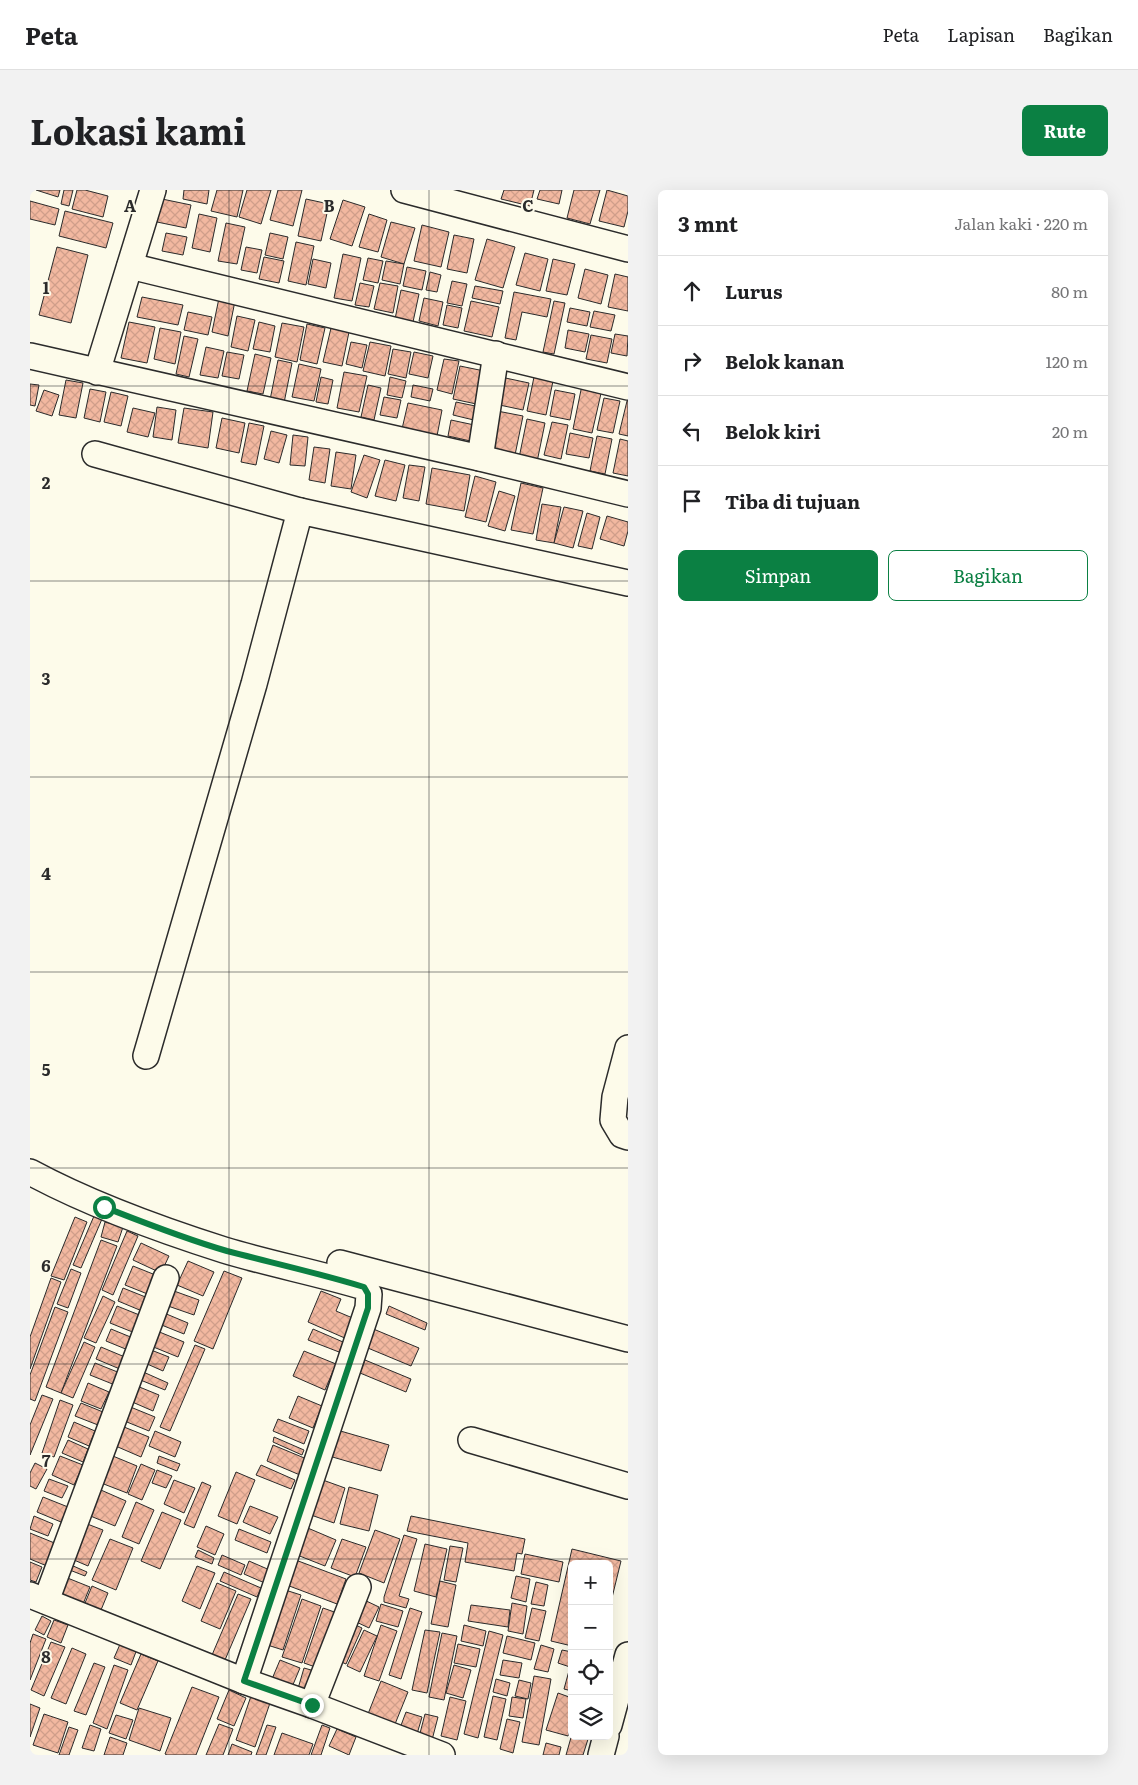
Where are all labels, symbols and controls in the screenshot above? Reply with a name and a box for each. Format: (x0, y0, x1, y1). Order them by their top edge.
text: Peta (25, 17, 78, 52)
text: Peta (883, 21, 919, 48)
text: Lapisan (947, 21, 1015, 48)
text: Bagikan (1043, 21, 1113, 48)
text: Lokasi kami (30, 104, 246, 156)
button: Rute (1022, 105, 1108, 156)
text: A (124, 193, 136, 217)
text: B (323, 193, 335, 217)
text: C (522, 193, 534, 217)
text: 3 mnt (678, 207, 738, 238)
text: Jalan kaki · 220 m (954, 211, 1088, 235)
text: 1 (43, 275, 50, 299)
icon: ahead (678, 277, 706, 305)
text: Lurus (725, 277, 782, 305)
text: 80 m (1051, 279, 1088, 303)
icon: right (678, 347, 706, 375)
text: Belok kanan (725, 347, 844, 375)
text: 120 m (1045, 349, 1088, 373)
icon: left (678, 417, 706, 445)
text: Belok kiri (725, 417, 821, 445)
text: 20 m (1052, 419, 1088, 443)
text: 2 (42, 470, 51, 494)
icon: arrive (678, 487, 706, 515)
text: Tiba di tujuan (725, 487, 860, 515)
button: Simpan (678, 550, 878, 601)
button: Bagikan (888, 550, 1088, 601)
text: 3 (42, 666, 51, 690)
text: 4 (41, 861, 51, 885)
text: 5 (42, 1057, 51, 1081)
route start (93, 1196, 116, 1219)
text: 6 (41, 1253, 51, 1277)
text: 7 (42, 1448, 51, 1472)
map controls (568, 1560, 613, 1740)
button: + (568, 1560, 613, 1605)
button: − (568, 1605, 613, 1650)
text: 8 (41, 1644, 51, 1668)
button: locate (568, 1650, 613, 1695)
route end (301, 1694, 324, 1717)
button: layers (568, 1695, 613, 1740)

